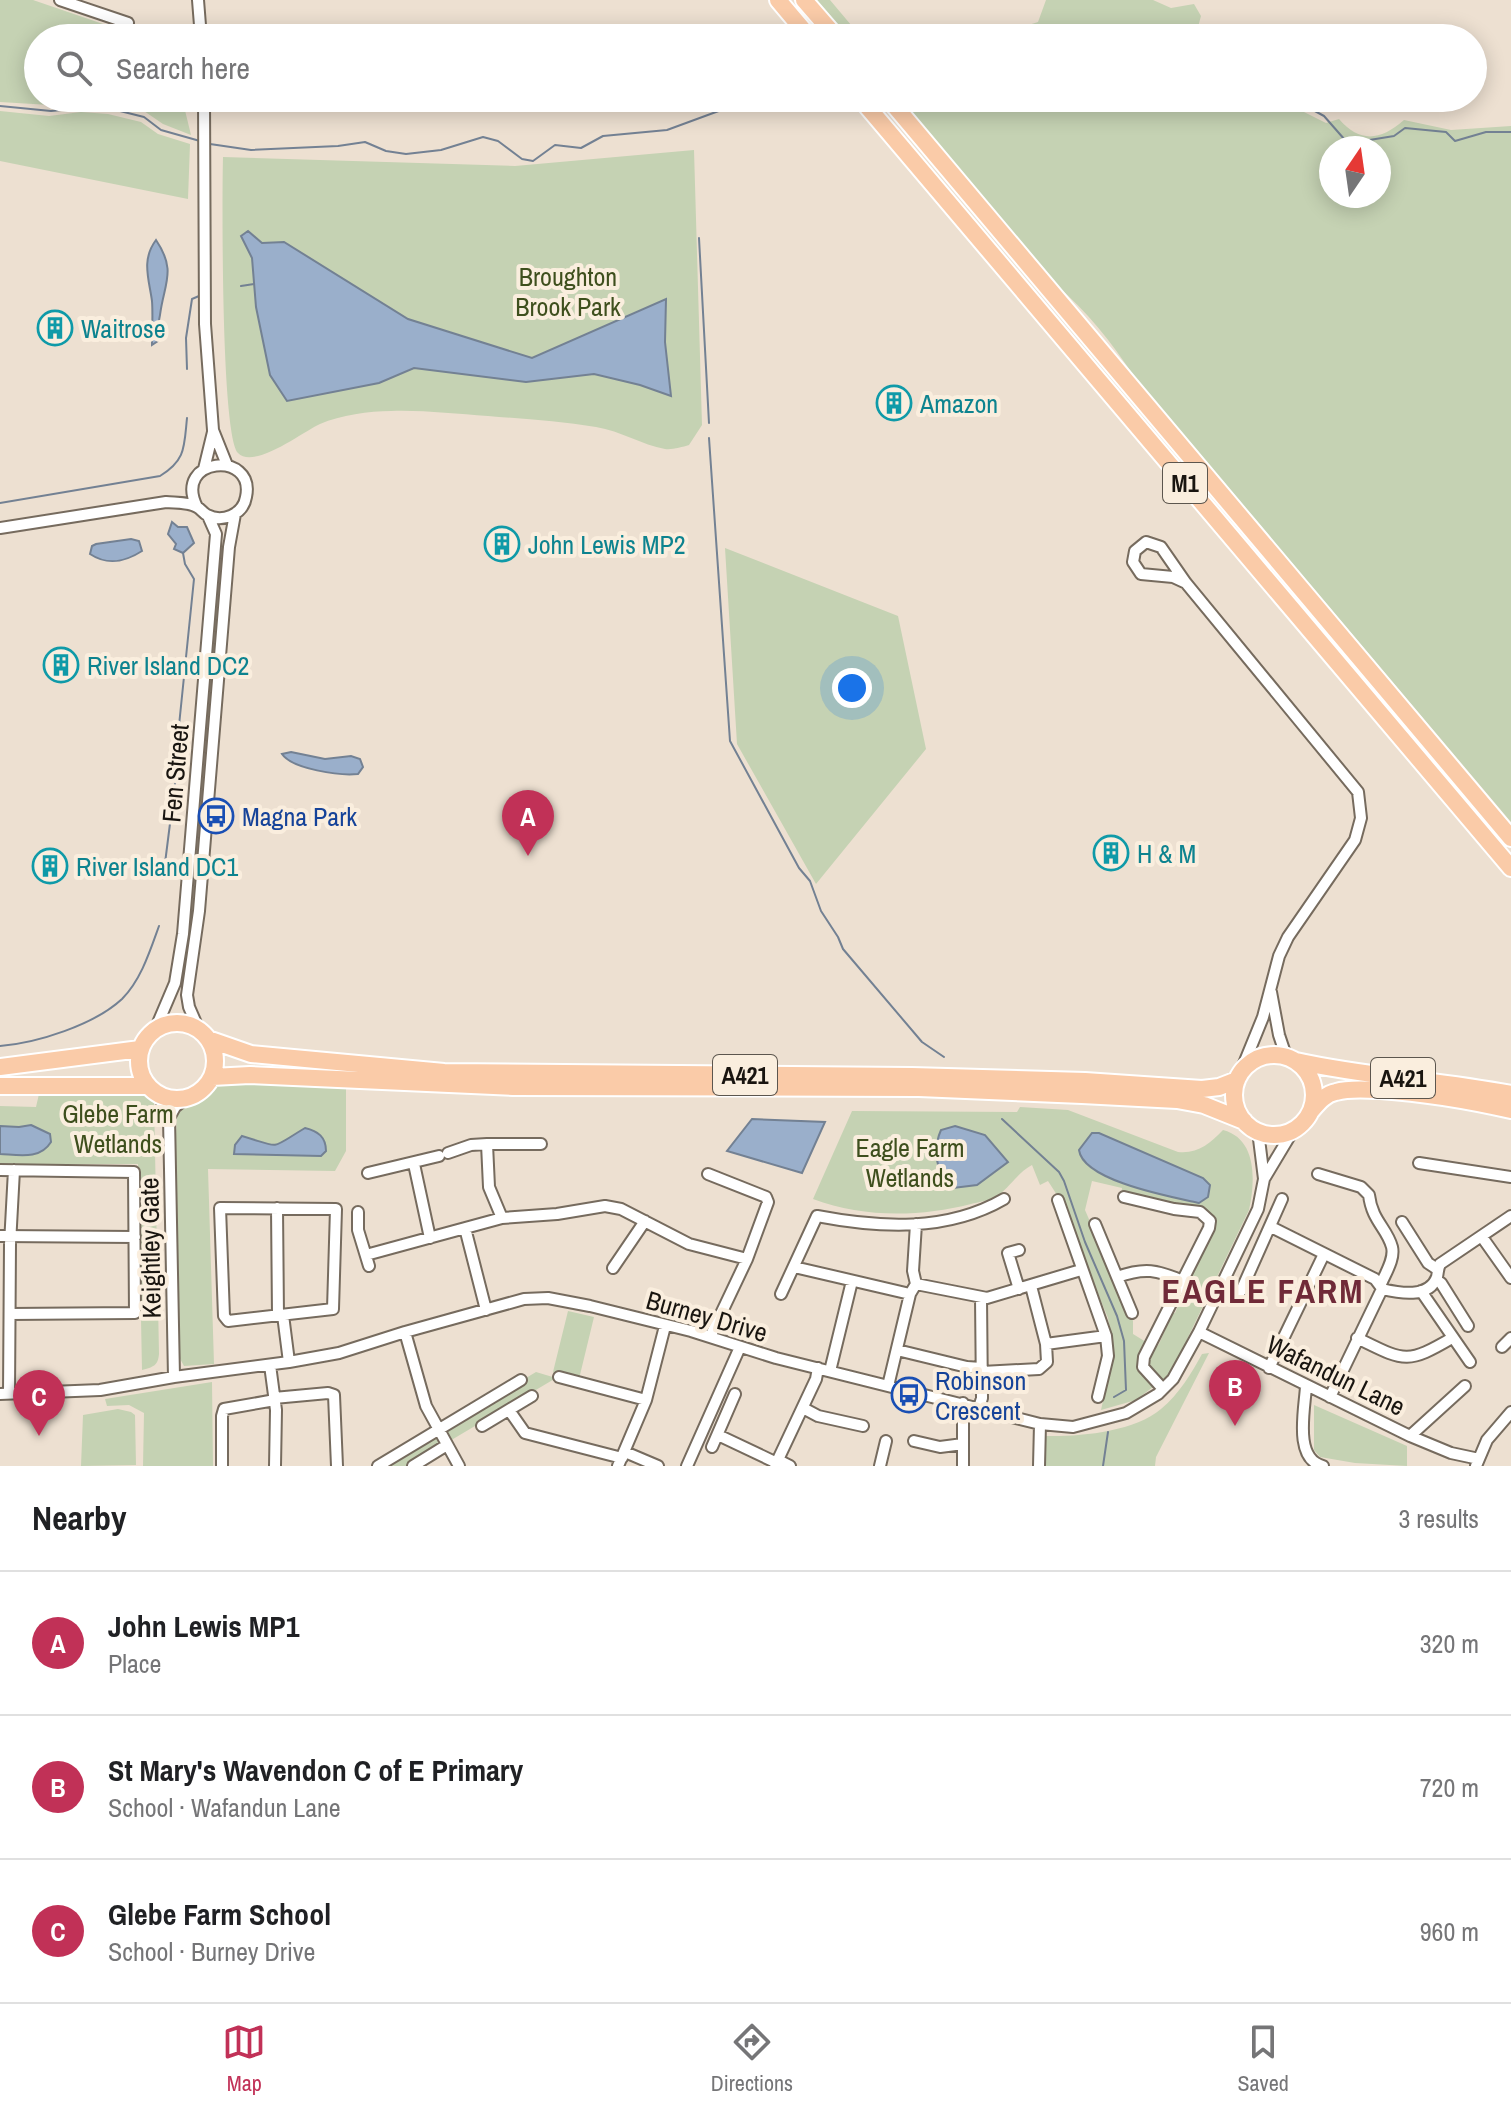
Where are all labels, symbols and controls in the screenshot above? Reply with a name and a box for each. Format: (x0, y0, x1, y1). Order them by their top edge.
search box (24, 24, 1487, 112)
icon: search (52, 46, 96, 90)
text: Search here (116, 48, 250, 88)
north arrow (1319, 136, 1391, 208)
park label: Broughton Brook Park (515, 259, 621, 324)
building icon: Waitrose (36, 309, 74, 347)
place label: Waitrose (81, 311, 166, 346)
building icon: Amazon (875, 384, 913, 422)
place label: Amazon (919, 386, 998, 421)
road number: M1 (1163, 463, 1207, 503)
building icon: John Lewis MP2 (483, 525, 521, 563)
place label: John Lewis MP2 (528, 527, 686, 562)
building icon: River Island DC2 (42, 646, 80, 684)
place label: River Island DC2 (87, 648, 249, 683)
your location (832, 668, 872, 708)
street label: Fen Street (153, 722, 197, 824)
pin: A (502, 790, 554, 856)
bus stop icon: Magna Park (197, 797, 235, 835)
place label: Magna Park (242, 799, 357, 834)
building icon: H & M (1092, 834, 1130, 872)
place label: H & M (1137, 836, 1196, 871)
building icon: River Island DC1 (31, 847, 69, 885)
place label: River Island DC1 (76, 849, 238, 884)
road number: A421 (713, 1055, 777, 1095)
road number: A421 (1371, 1058, 1435, 1098)
park label: Glebe Farm Wetlands (62, 1096, 174, 1161)
park label: Eagle Farm Wetlands (855, 1130, 965, 1195)
street label: Keightley Gate (131, 1177, 169, 1319)
district label: EAGLE FARM (1162, 1268, 1364, 1314)
street label: Burney Drive (642, 1282, 772, 1350)
street label: Wafandun Lane (1261, 1326, 1411, 1424)
pin: B (1209, 1360, 1261, 1426)
place label: Robinson Crescent (935, 1363, 1026, 1428)
pin: C (13, 1370, 65, 1436)
bus stop icon: Robinson Crescent (890, 1376, 928, 1414)
text: Nearby (32, 1495, 127, 1541)
text: 3 results (1398, 1501, 1479, 1536)
text: John Lewis MP1 (108, 1606, 299, 1646)
text: A (50, 1626, 66, 1661)
text: 320 m (1420, 1626, 1479, 1661)
text: Place (108, 1646, 161, 1681)
text: St Mary's Wavendon C of E Primary (108, 1750, 523, 1790)
text: B (50, 1770, 66, 1805)
text: 720 m (1420, 1770, 1479, 1805)
text: School · Wafandun Lane (108, 1790, 341, 1825)
text: Glebe Farm School (108, 1894, 331, 1934)
text: C (50, 1914, 66, 1949)
text: 960 m (1420, 1914, 1479, 1949)
text: School · Burney Drive (108, 1934, 315, 1969)
tab: Map (222, 2020, 266, 2098)
tab: Directions (711, 2020, 793, 2098)
tab: Saved (1238, 2020, 1289, 2098)

